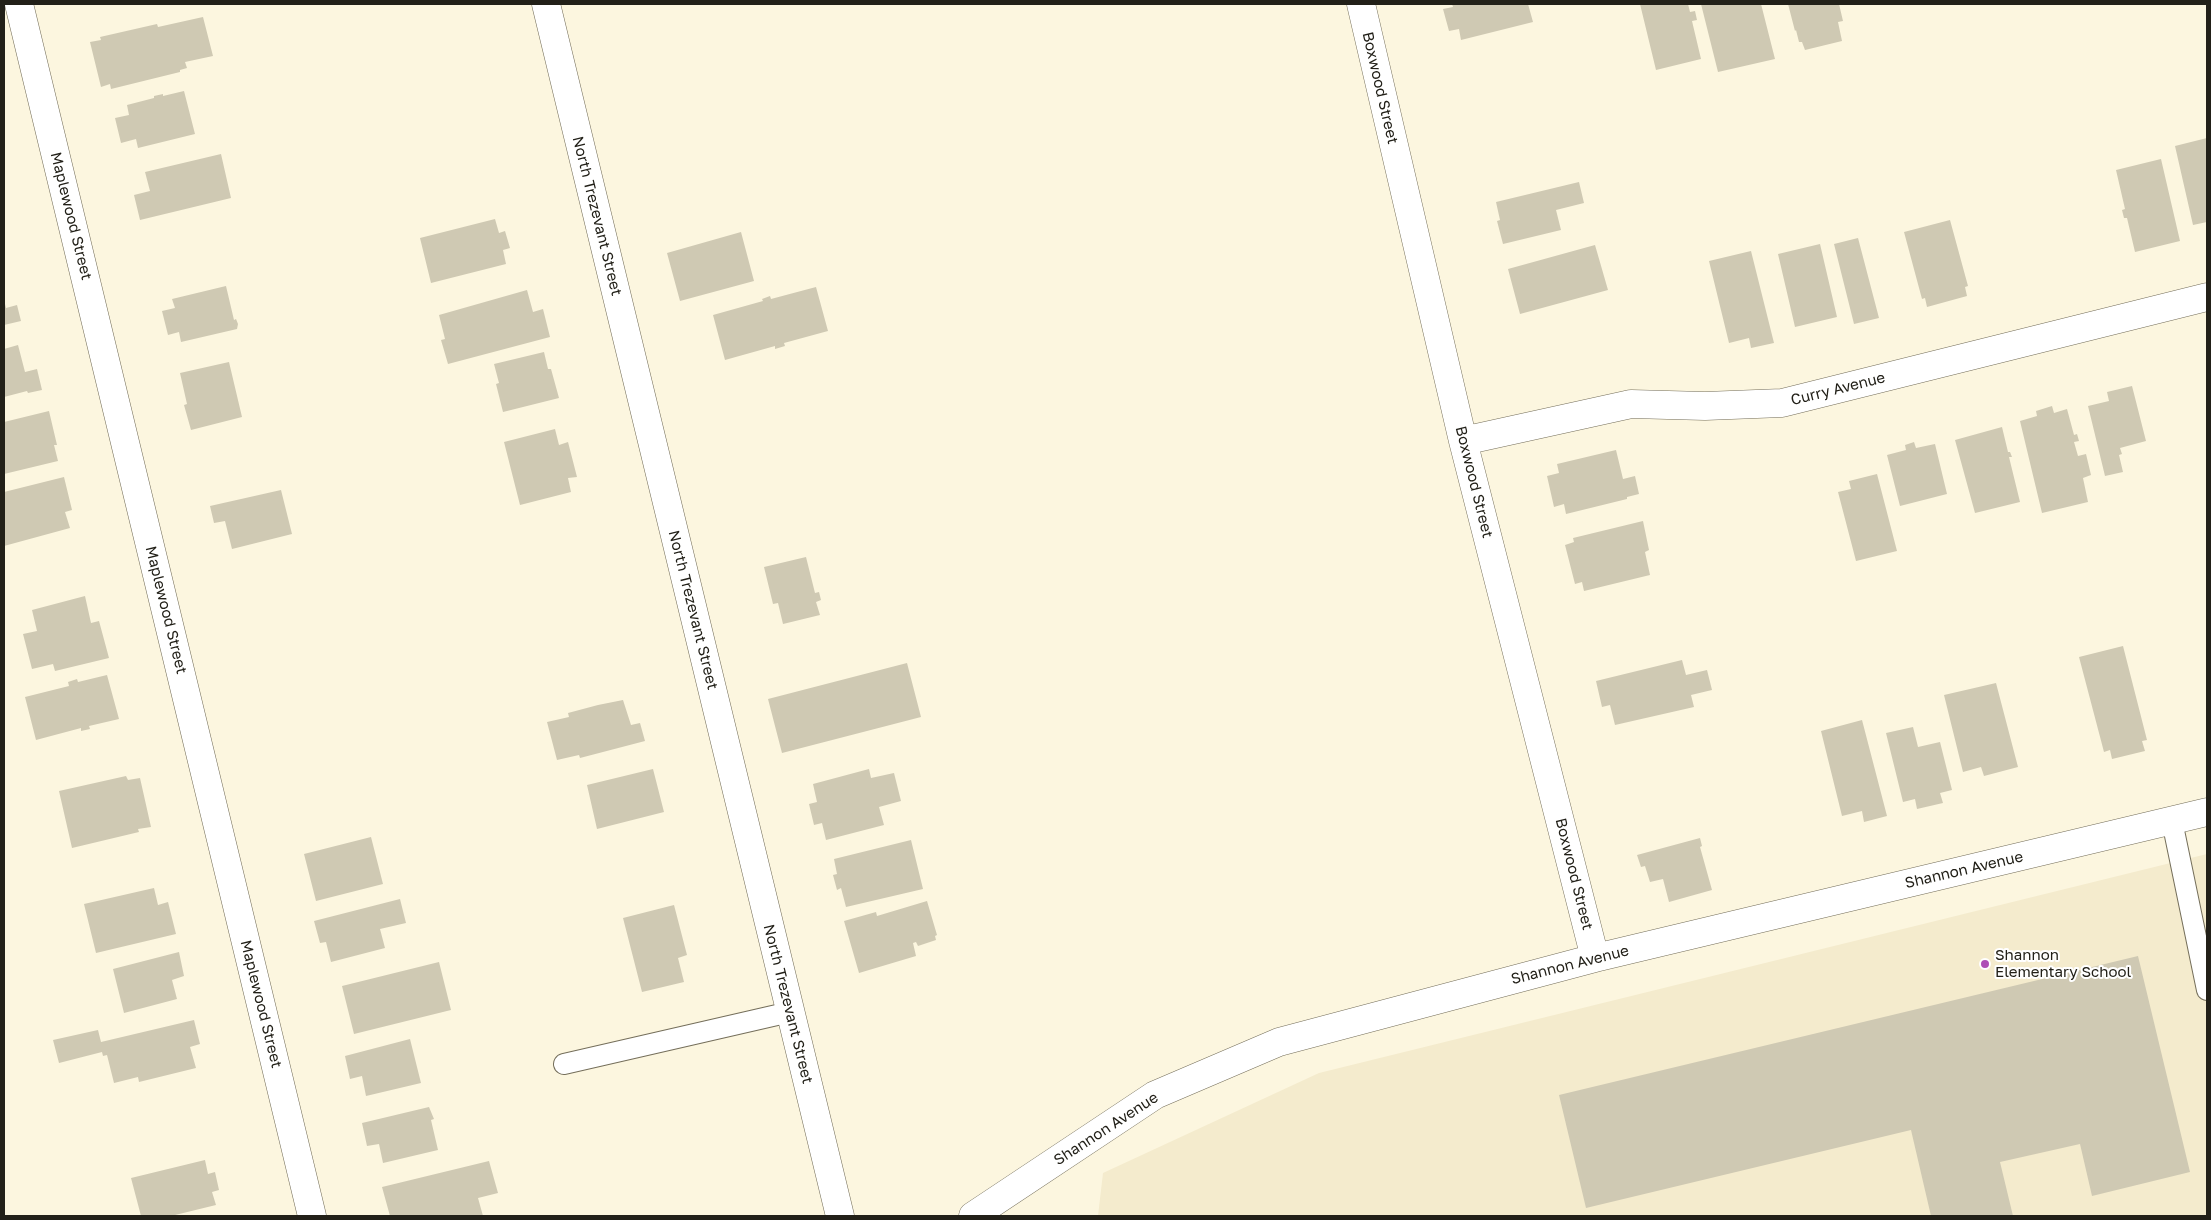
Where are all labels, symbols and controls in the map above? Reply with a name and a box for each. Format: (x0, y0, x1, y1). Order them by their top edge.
street label: Boxwood Street (1358, 30, 1402, 146)
street label: North Trezevant Street (568, 134, 626, 298)
street label: Maplewood Street (46, 150, 96, 282)
street label: Curry Avenue (1789, 369, 1887, 409)
street label: Boxwood Street (1451, 424, 1497, 540)
street label: North Trezevant Street (664, 528, 722, 692)
street label: Maplewood Street (141, 544, 191, 676)
street label: Boxwood Street (1551, 816, 1597, 932)
street label: Shannon Avenue (1903, 848, 2025, 892)
street label: North Trezevant Street (759, 922, 817, 1086)
street label: Maplewood Street (236, 938, 286, 1070)
street label: Shannon Avenue (1509, 942, 1631, 988)
place label: Shannon Elementary School (1995, 946, 2131, 981)
marker: Shannon Elementary School (1979, 958, 1991, 970)
street label: Shannon Avenue (1050, 1089, 1162, 1169)

